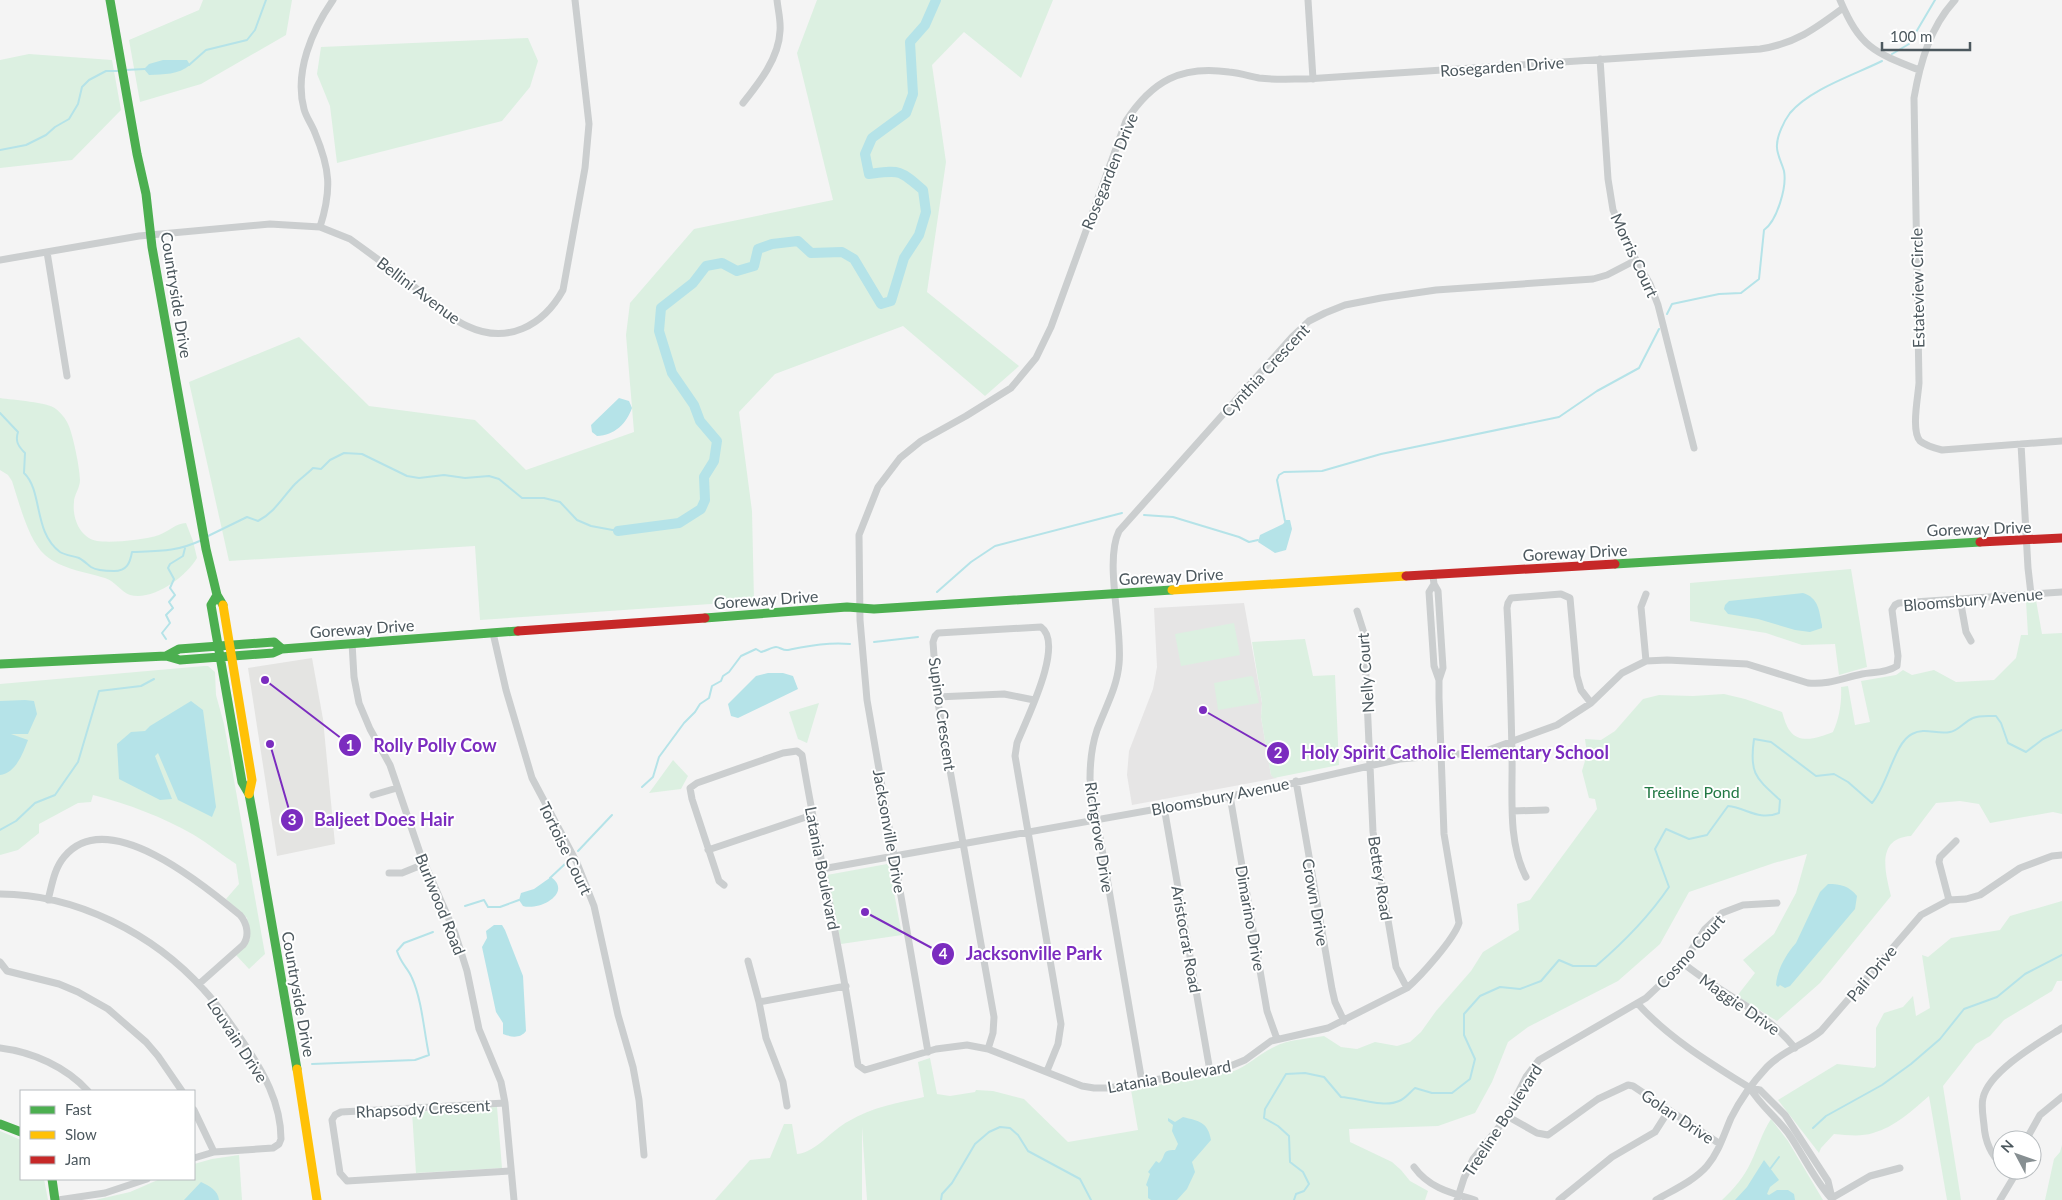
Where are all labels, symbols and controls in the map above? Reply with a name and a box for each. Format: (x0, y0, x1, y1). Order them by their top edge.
scale bar (1882, 20, 1970, 52)
text: 100 m (1890, 27, 1932, 45)
street label: Rosegarden Drive (1439, 52, 1565, 80)
street label: Rosegarden Drive (1077, 110, 1141, 232)
street label: Morris Court (1607, 210, 1663, 300)
street label: Estateview Circle (1906, 228, 1928, 348)
street label: Countryside Drive (158, 231, 196, 359)
street label: Bellini Avenue (374, 253, 464, 327)
street label: Cynthia Crescent (1217, 319, 1313, 420)
street label: Goreway Drive (1926, 517, 2032, 539)
street label: Goreway Drive (1522, 540, 1628, 564)
street label: Goreway Drive (1118, 564, 1224, 588)
street label: Bloomsbury Avenue (1902, 583, 2044, 615)
street label: Goreway Drive (713, 586, 819, 612)
street label: Goreway Drive (309, 615, 415, 641)
street label: Nelly Court (1353, 632, 1377, 714)
street label: Supino Crescent (926, 656, 960, 772)
callout: Rolly Polly Cow (337, 729, 507, 762)
text: Rolly Polly Cow (373, 734, 497, 756)
text: 1 (346, 736, 354, 754)
callout: Holy Spirit Catholic Elementary School (1266, 736, 1619, 769)
text: Holy Spirit Catholic Elementary School (1301, 741, 1609, 763)
text: 2 (1274, 743, 1283, 761)
street label: Jacksonville Drive (870, 768, 910, 894)
street label: Bloomsbury Avenue (1149, 773, 1291, 819)
street label: Richgrove Drive (1082, 780, 1118, 894)
park label: Treeline Pond (1644, 782, 1740, 801)
street label: Tortoise Court (535, 799, 597, 898)
callout: Baljeet Does Hair (279, 803, 464, 836)
street label: Latania Boulevard (802, 805, 844, 931)
text: Baljeet Does Hair (314, 808, 454, 830)
text: 3 (288, 810, 296, 828)
street label: Bettey Road (1365, 834, 1397, 922)
street label: Burlwood Road (412, 850, 470, 958)
street label: Crown Drive (1299, 857, 1333, 947)
street label: Dimarino Drive (1232, 864, 1270, 972)
street label: Aristocrat Road (1168, 884, 1206, 994)
street label: Cosmo Court (1652, 910, 1728, 992)
street label: Countryside Drive (279, 930, 319, 1058)
callout: Jacksonville Park (931, 937, 1112, 970)
street label: Pali Drive (1842, 941, 1900, 1005)
text: Jacksonville Park (966, 942, 1103, 964)
text: 4 (939, 944, 948, 962)
street label: Maggie Drive (1696, 969, 1784, 1039)
street label: Louvain Drive (204, 994, 272, 1086)
street label: Latania Boulevard (1106, 1056, 1232, 1096)
street label: Treeline Boulevard (1459, 1060, 1545, 1180)
street label: Golan Drive (1638, 1085, 1718, 1147)
legend (20, 1090, 195, 1180)
street label: Rhapsody Crescent (355, 1095, 491, 1121)
text: Fast (65, 1100, 92, 1118)
text: Slow (65, 1125, 97, 1143)
north arrow (1992, 1130, 2042, 1180)
text: N (1997, 1136, 2017, 1156)
text: Jam (65, 1150, 91, 1168)

